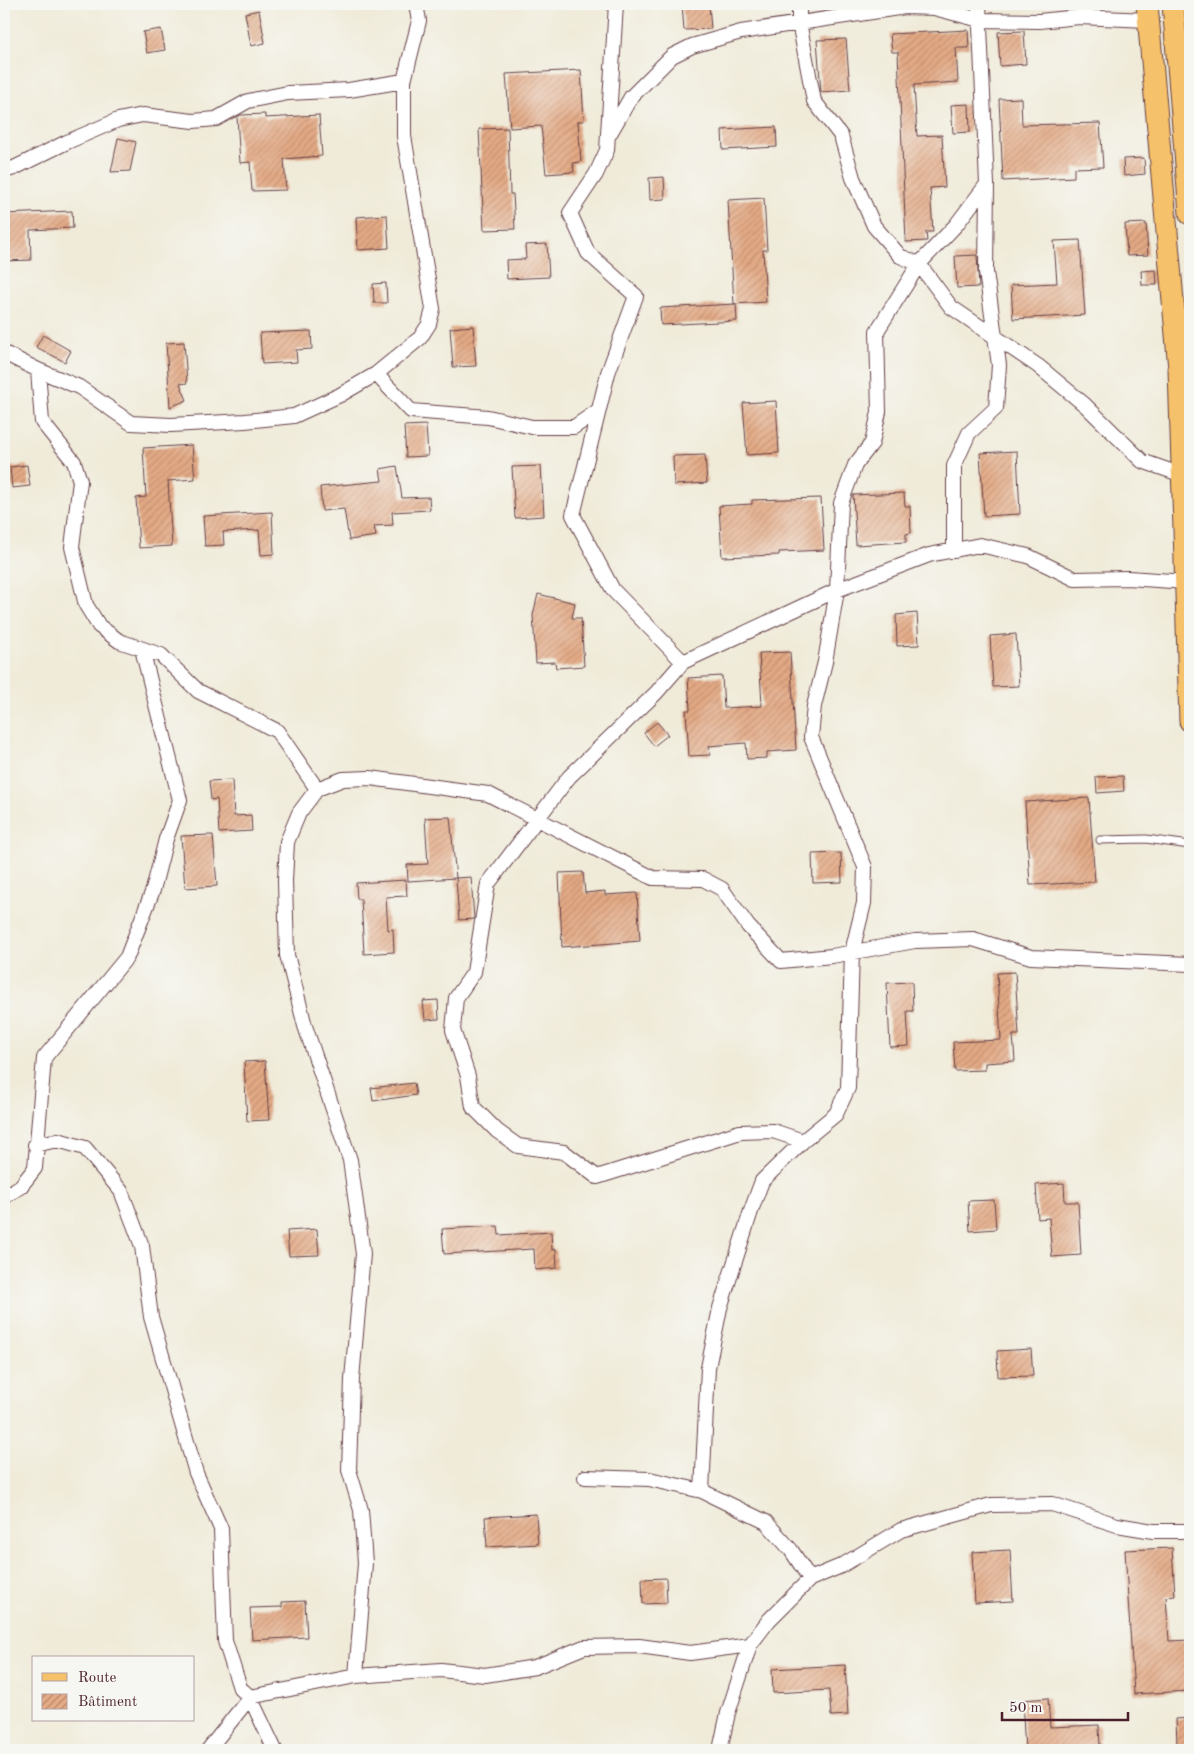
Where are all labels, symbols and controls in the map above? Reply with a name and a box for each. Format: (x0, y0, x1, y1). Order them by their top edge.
legend (32, 1656, 195, 1722)
text: Route (78, 1671, 116, 1686)
scale bar (1002, 1689, 1128, 1721)
text: Bâtiment (78, 1695, 137, 1710)
text: 50 m (1009, 1701, 1043, 1716)

